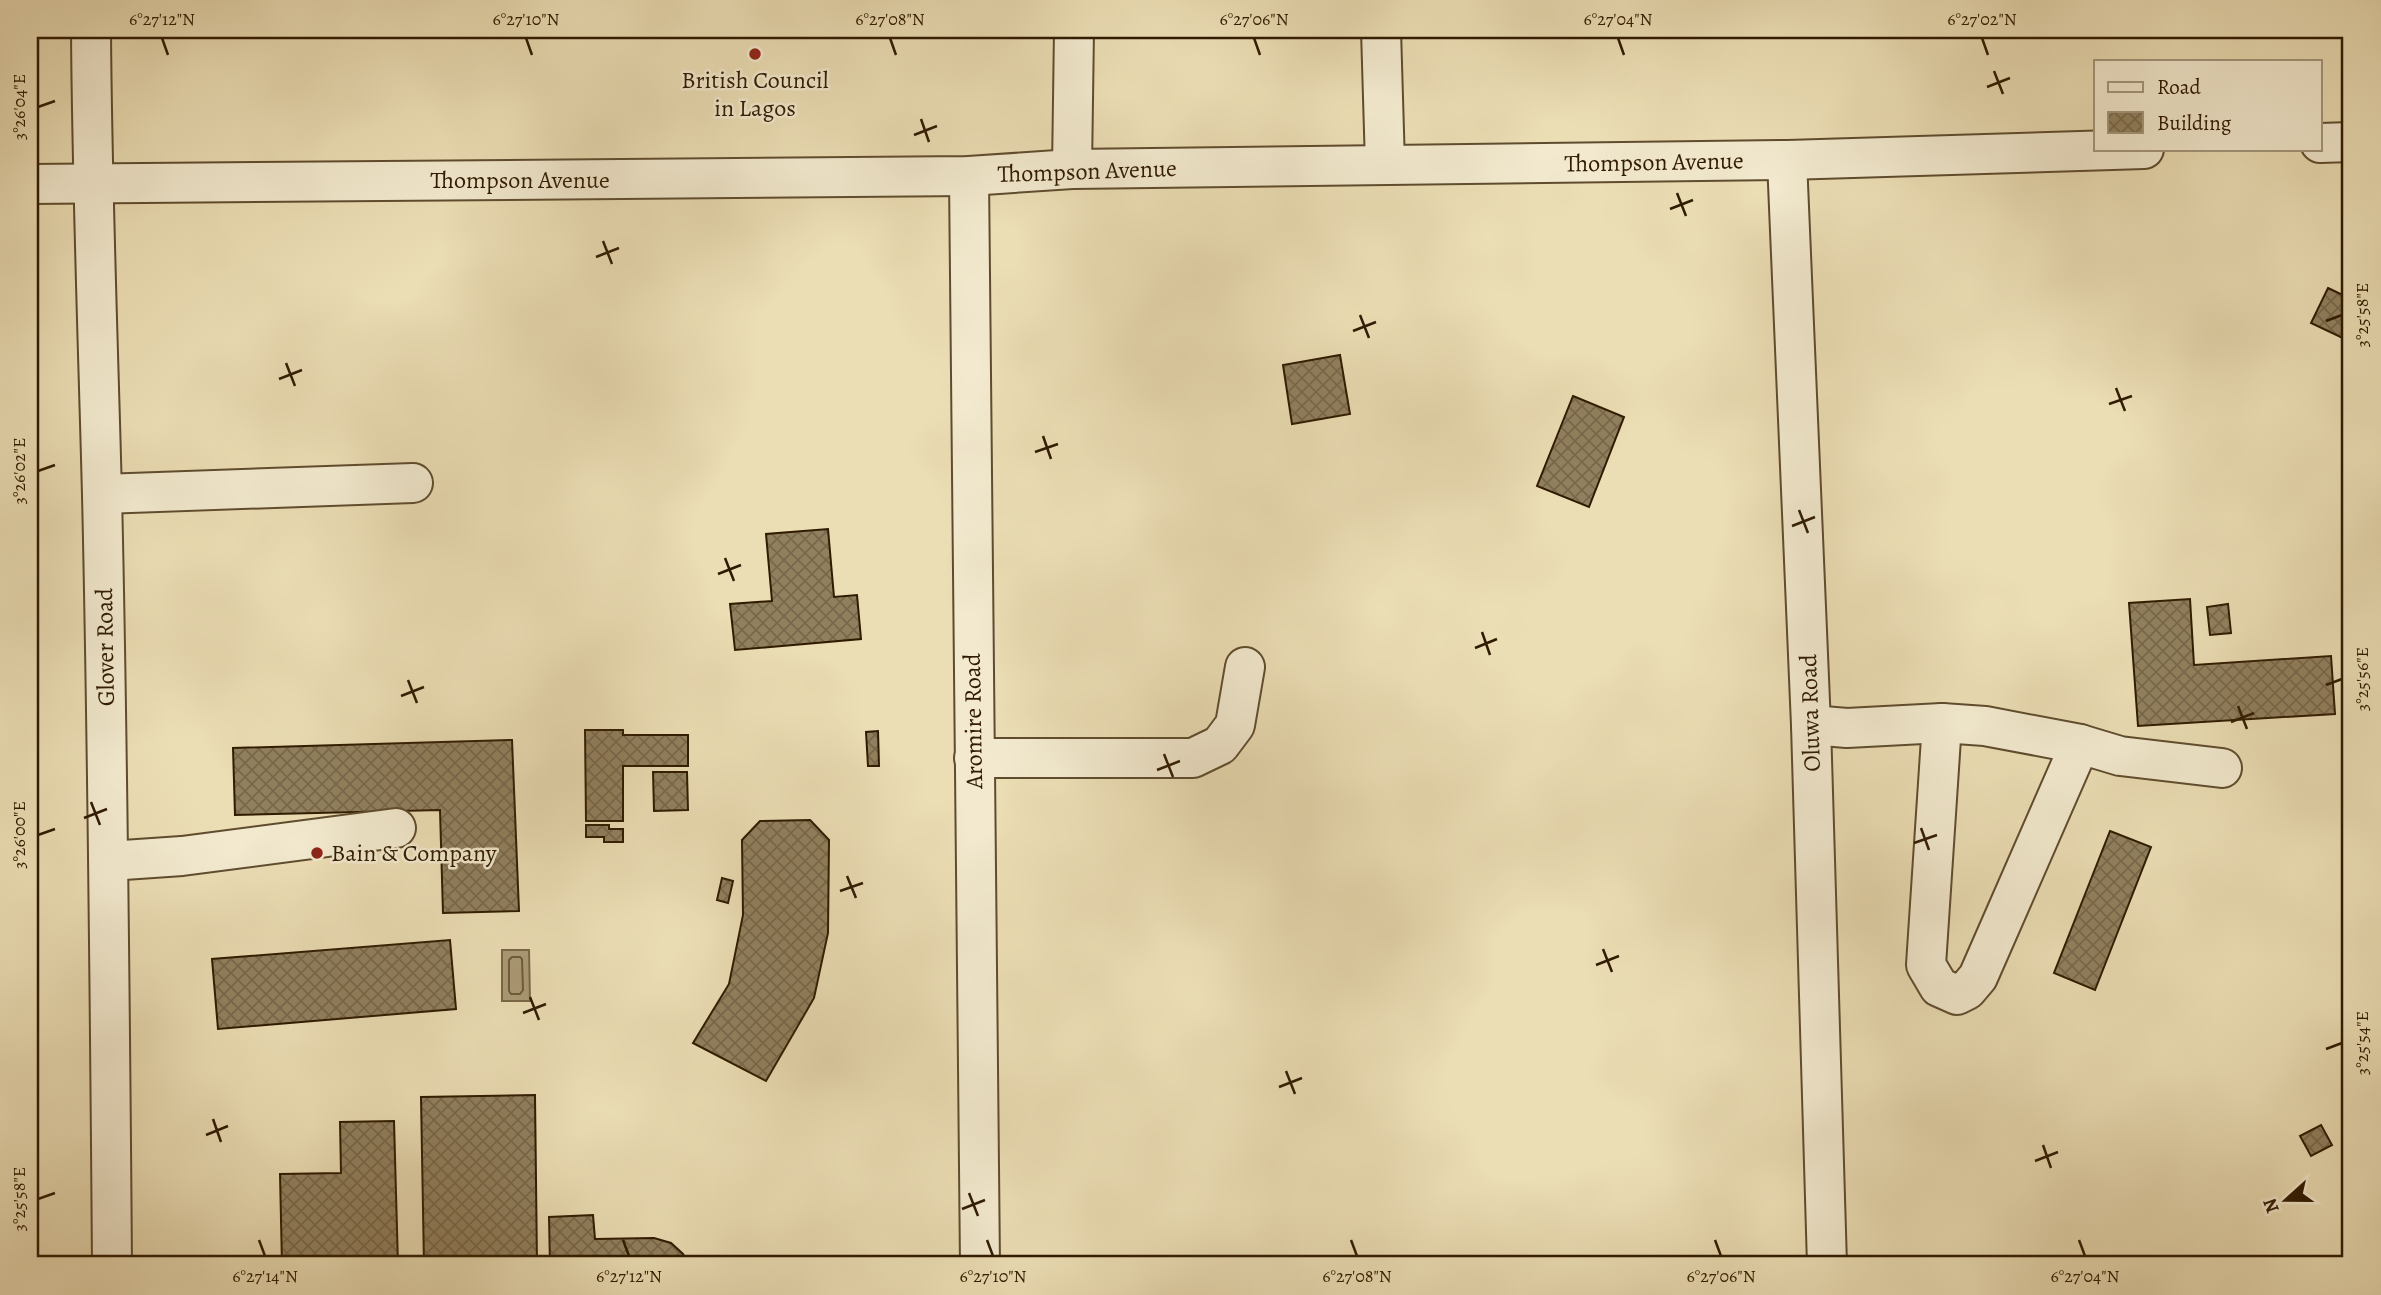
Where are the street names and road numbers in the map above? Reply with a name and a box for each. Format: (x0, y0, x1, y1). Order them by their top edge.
street label: Thompson Avenue (1564, 144, 1744, 180)
street label: Thompson Avenue (997, 152, 1177, 190)
street label: Thompson Avenue (430, 164, 610, 196)
street label: Glover Road (88, 588, 122, 706)
street label: Aromire Road (956, 653, 990, 790)
street label: Oluwa Road (1792, 653, 1828, 772)

